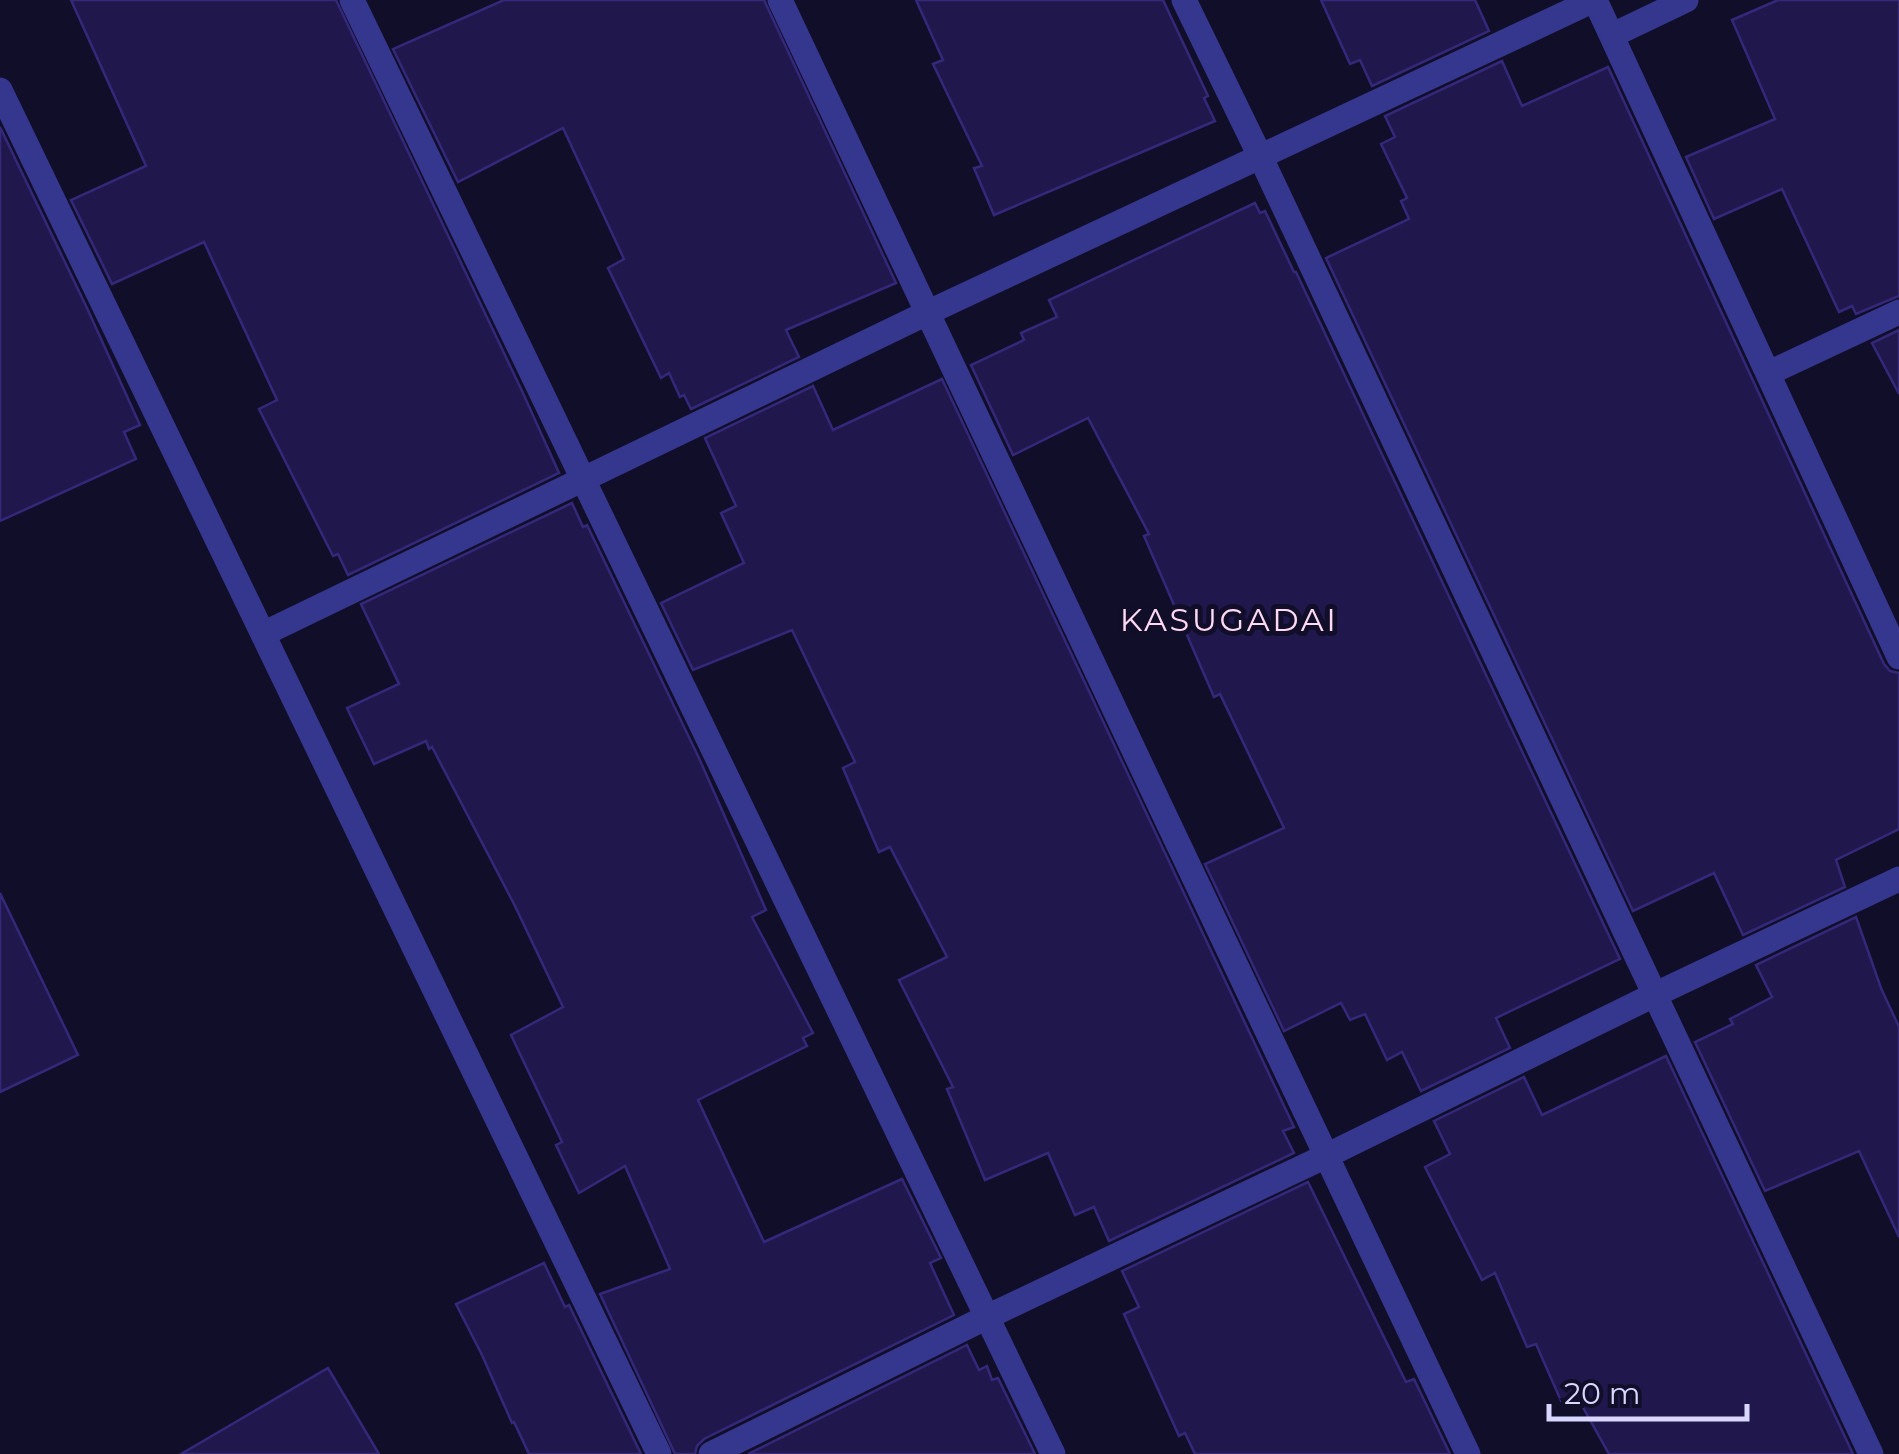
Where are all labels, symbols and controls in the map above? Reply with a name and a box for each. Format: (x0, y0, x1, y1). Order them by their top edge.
district label: KASUGADAI (1120, 600, 1338, 639)
scale bar (1549, 1359, 1746, 1421)
text: 20 m (1564, 1375, 1641, 1412)

